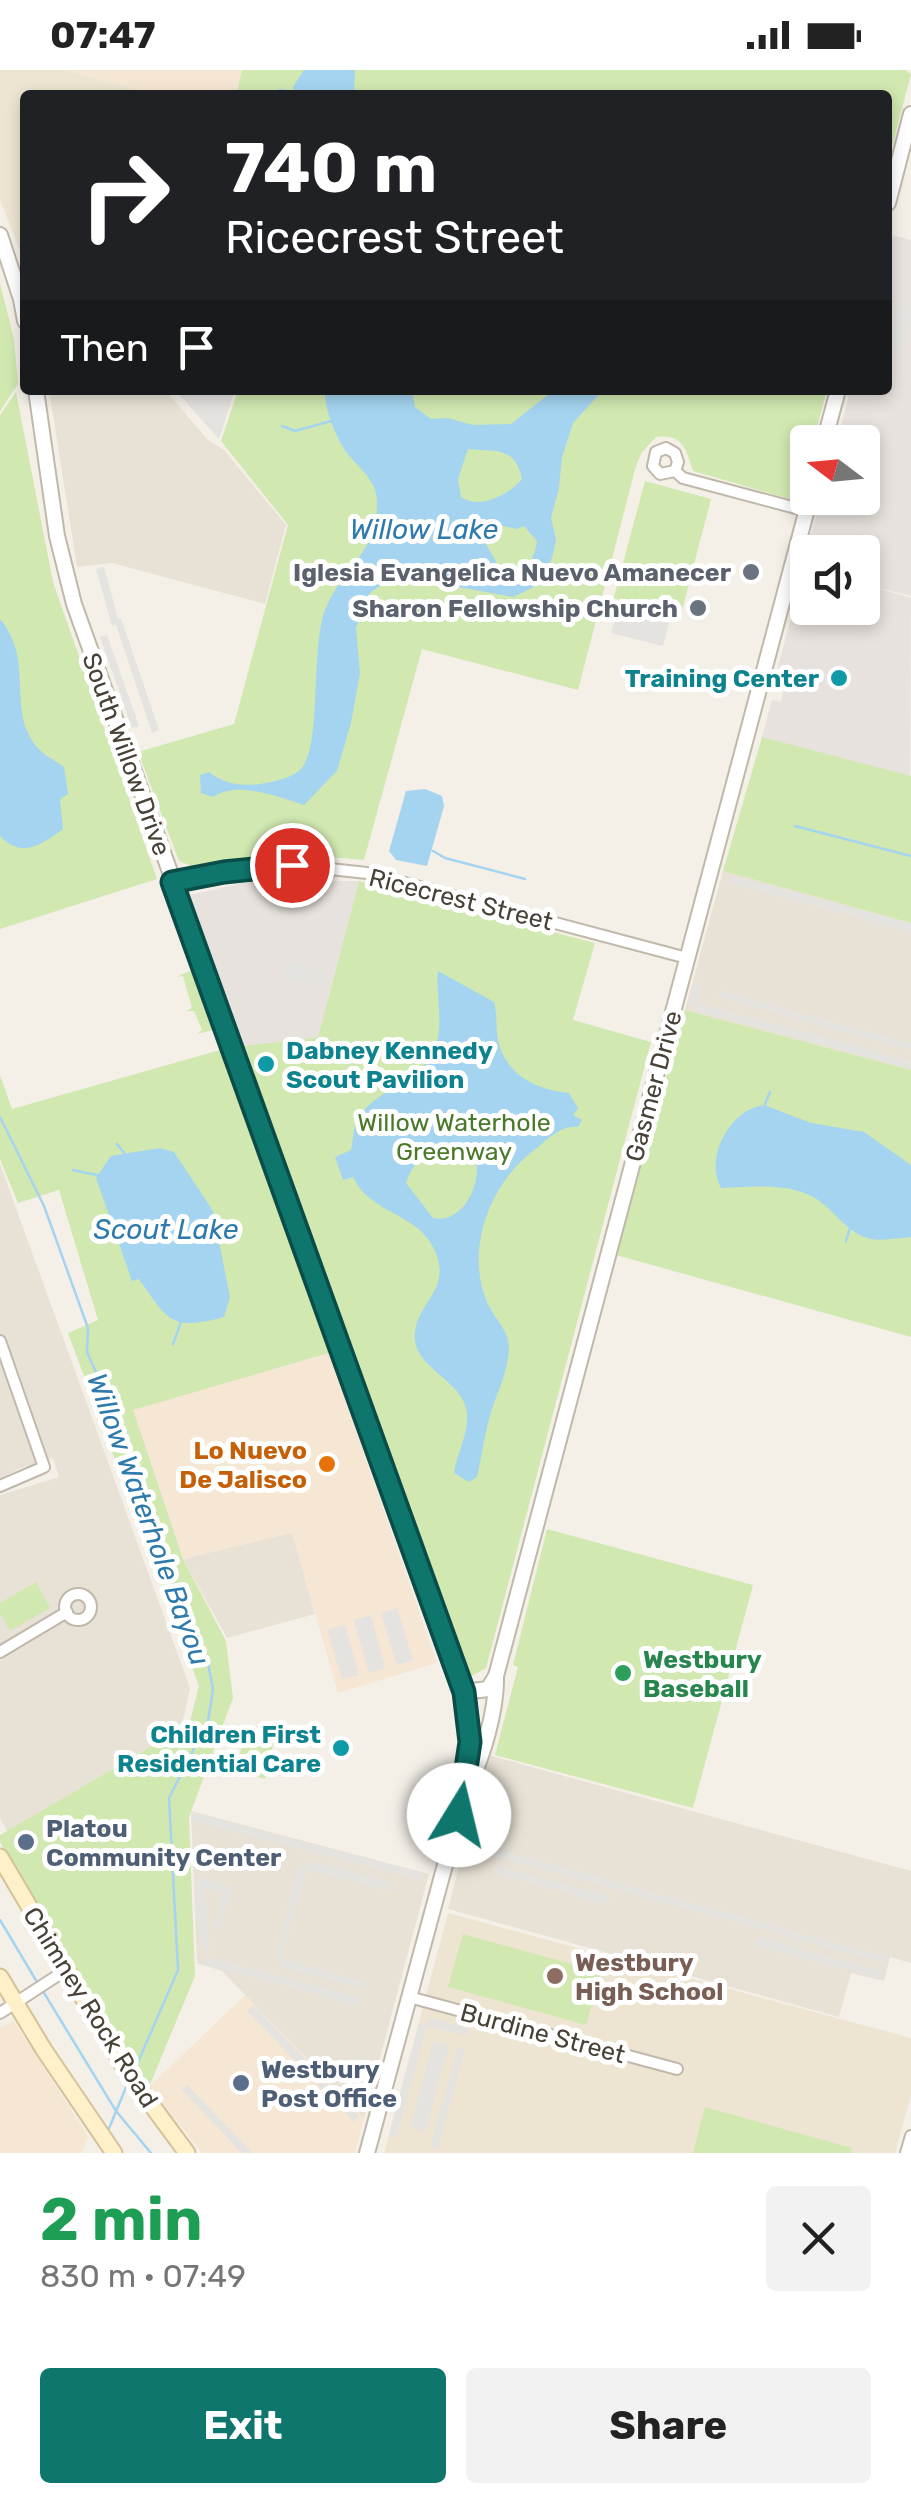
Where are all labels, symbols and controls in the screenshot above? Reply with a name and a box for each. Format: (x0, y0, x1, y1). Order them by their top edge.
text: 07:47 (50, 12, 156, 58)
text: 740 m (225, 127, 437, 210)
icon: right (60, 130, 190, 260)
text: Ricecrest Street (225, 211, 564, 264)
icon: arrive (169, 320, 224, 375)
text: Then (60, 325, 149, 371)
north arrow (790, 425, 880, 515)
map controls (790, 425, 880, 625)
water label: Willow Lake (350, 513, 499, 546)
button: sound (790, 535, 880, 625)
place label: Iglesia Evangelica Nuevo Amanecer (293, 558, 732, 587)
marker: Iglesia Evangelica Nuevo Amanecer (740, 561, 762, 583)
place label: Sharon Fellowship Church (352, 594, 678, 623)
marker: Sharon Fellowship Church (687, 597, 709, 619)
street label: South Willow Drive (76, 649, 177, 860)
place label: Training Center (625, 664, 820, 693)
marker: Training Center (828, 667, 850, 689)
pin (250, 823, 335, 908)
icon: arrive (265, 838, 320, 893)
street label: Ricecrest Street (366, 863, 556, 936)
street label: Gasmer Drive (619, 1008, 688, 1165)
place label: Dabney Kennedy Scout Pavilion (286, 1036, 493, 1094)
marker: Dabney Kennedy Scout Pavilion (255, 1053, 277, 1075)
park label: Willow Waterhole Greenway (357, 1108, 551, 1166)
water label: Scout Lake (94, 1213, 239, 1246)
water label: Willow Waterhole Bayou (80, 1369, 217, 1670)
place label: Lo Nuevo De Jalisco (179, 1436, 307, 1494)
marker: Lo Nuevo De Jalisco (316, 1453, 338, 1475)
place label: Westbury Baseball (643, 1645, 762, 1703)
marker: Westbury Baseball (612, 1662, 634, 1684)
place label: Children First Residential Care (117, 1720, 321, 1778)
marker: Children First Residential Care (330, 1737, 352, 1759)
position arrow (407, 1763, 511, 1867)
place label: Platou Community Center (46, 1814, 282, 1872)
marker: Platou Community Center (15, 1831, 37, 1853)
street label: Chimney Rock Road (17, 1902, 164, 2113)
place label: Westbury High School (575, 1948, 723, 2006)
marker: Westbury High School (544, 1965, 566, 1987)
street label: Burdine Street (457, 1998, 629, 2069)
place label: Westbury Post Office (261, 2055, 397, 2113)
marker: Westbury Post Office (230, 2072, 252, 2094)
text: 2 min (40, 2184, 202, 2255)
button: close (766, 2186, 871, 2291)
text: 830 m · 07:49 (40, 2257, 246, 2295)
button: Exit (40, 2368, 446, 2483)
button: Share (466, 2368, 871, 2483)

